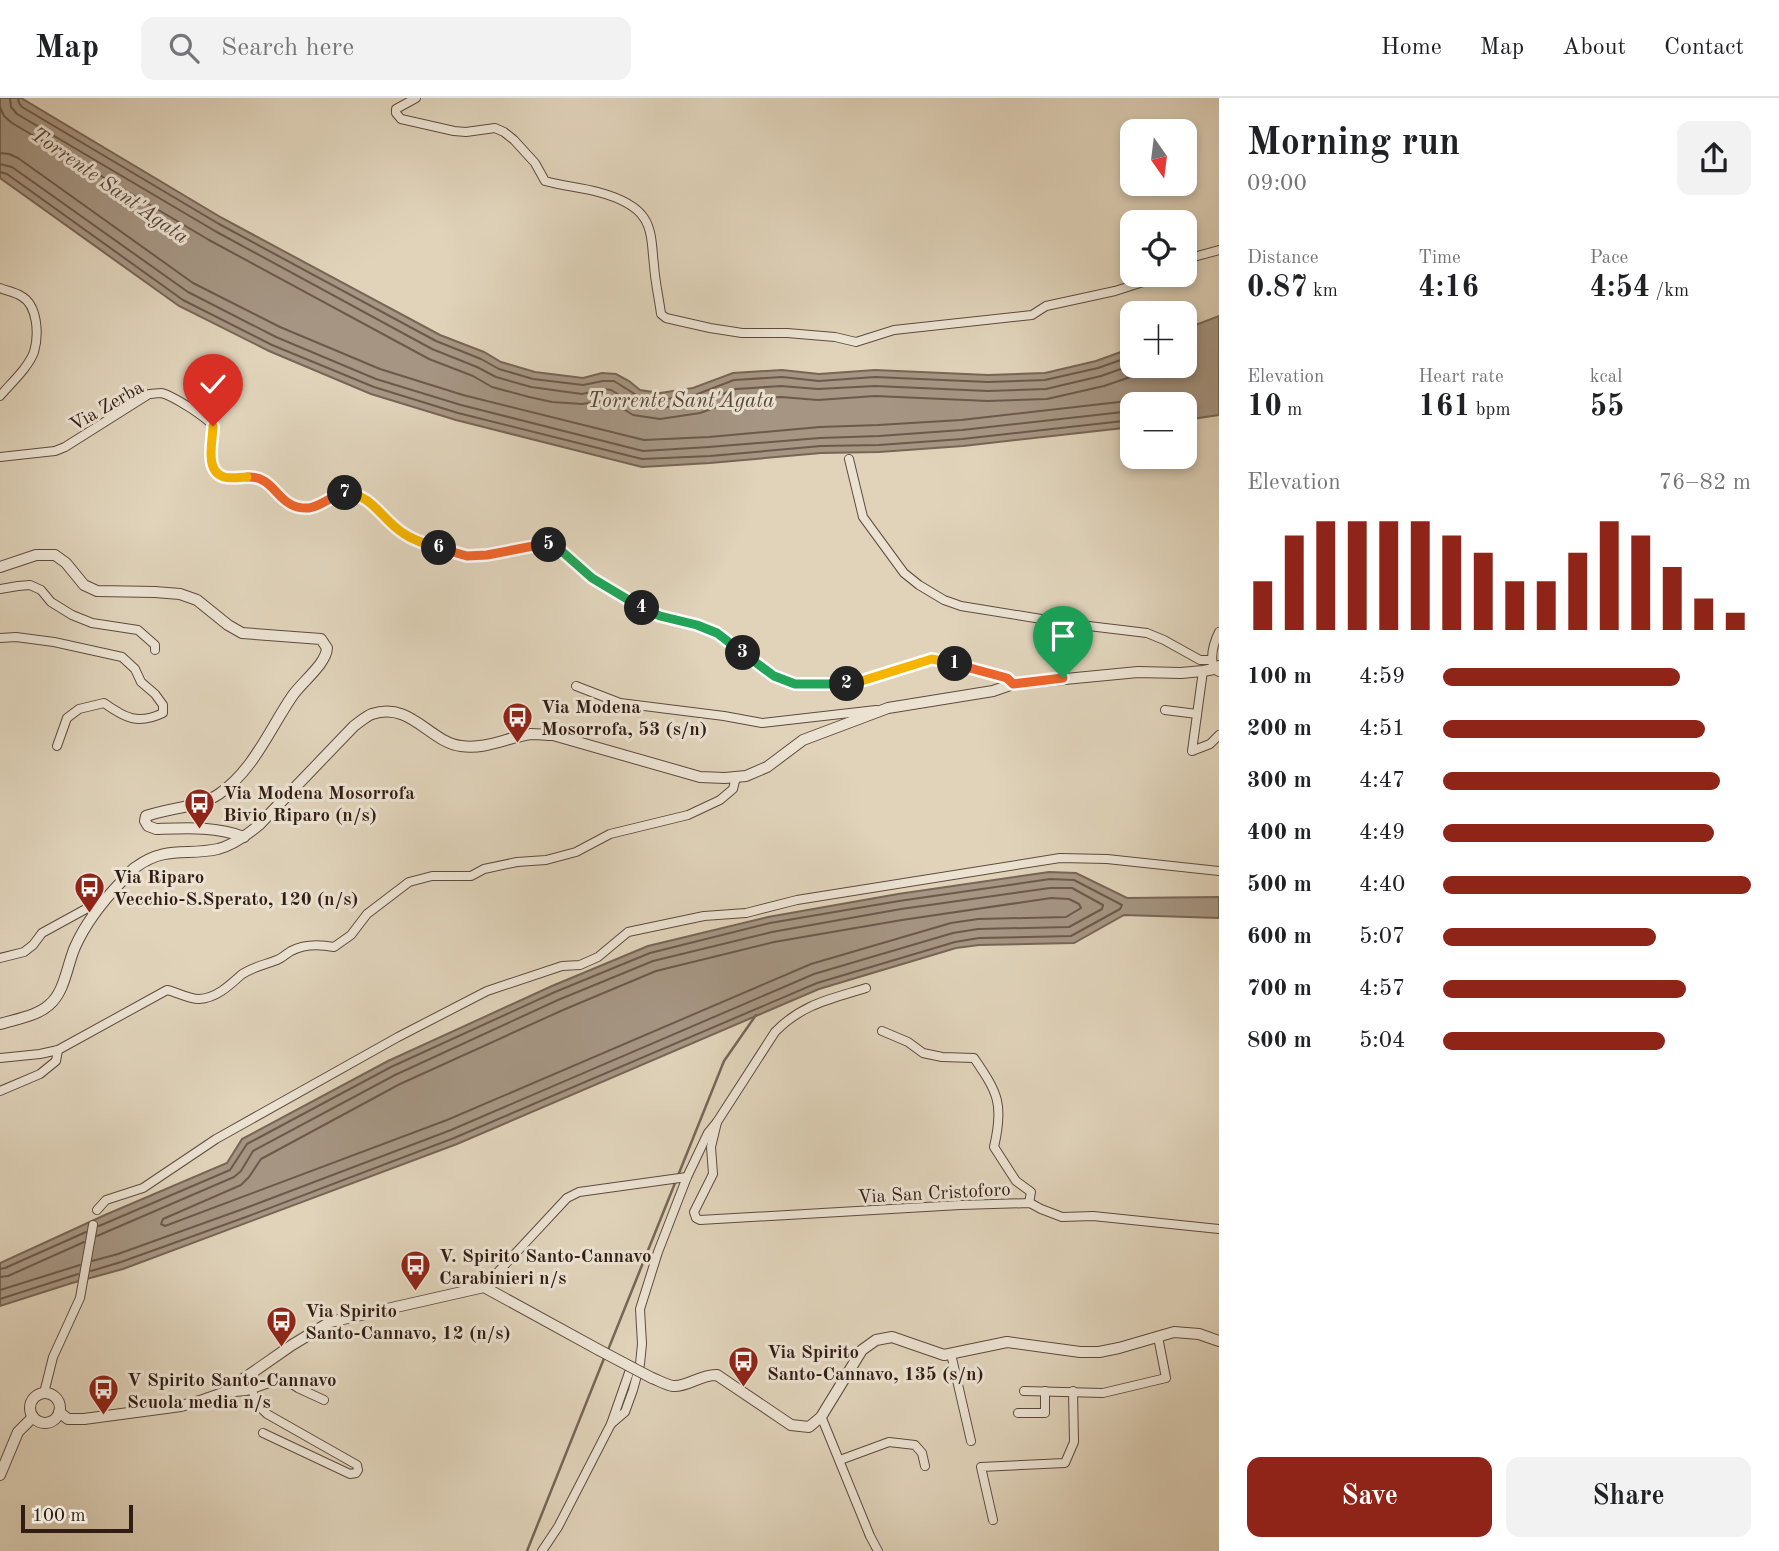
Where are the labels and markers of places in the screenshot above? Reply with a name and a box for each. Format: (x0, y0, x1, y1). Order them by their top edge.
pin (183, 354, 243, 426)
pin: 7 (328, 476, 362, 510)
pin: 5 (532, 528, 566, 562)
pin: 6 (422, 531, 457, 566)
pin: 4 (624, 590, 660, 626)
pin (1033, 606, 1093, 678)
pin: 3 (726, 636, 760, 670)
pin: 1 (937, 646, 972, 682)
pin: 2 (830, 666, 864, 702)
place label: Via Modena Mosorrofa, 53 (s/n) (541, 699, 707, 740)
bus stop icon: Via Modena Mosorrofa, 53 (s/n) (501, 700, 535, 744)
place label: Via Modena Mosorrofa Bivio Riparo (n/s) (223, 785, 415, 826)
bus stop icon: Via Modena Mosorrofa Bivio Riparo (n/s) (183, 786, 217, 830)
place label: Via Riparo Vecchio-S.Sperato, 120 (n/s) (113, 869, 358, 910)
bus stop icon: Via Riparo Vecchio-S.Sperato, 120 (n/s) (73, 870, 107, 914)
place label: V. Spirito Santo-Cannavo Carabinieri n/s (439, 1248, 652, 1289)
bus stop icon: V. Spirito Santo-Cannavo Carabinieri n/s (399, 1249, 433, 1293)
place label: Via Spirito Santo-Cannavo, 12 (n/s) (305, 1303, 511, 1344)
bus stop icon: Via Spirito Santo-Cannavo, 12 (n/s) (265, 1304, 299, 1348)
place label: Via Spirito Santo-Cannavo, 135 (s/n) (767, 1344, 984, 1385)
bus stop icon: Via Spirito Santo-Cannavo, 135 (s/n) (727, 1345, 761, 1389)
place label: V Spirito Santo-Cannavo Scuola media n/s (127, 1372, 337, 1413)
bus stop icon: V Spirito Santo-Cannavo Scuola media n/s (87, 1373, 121, 1417)

